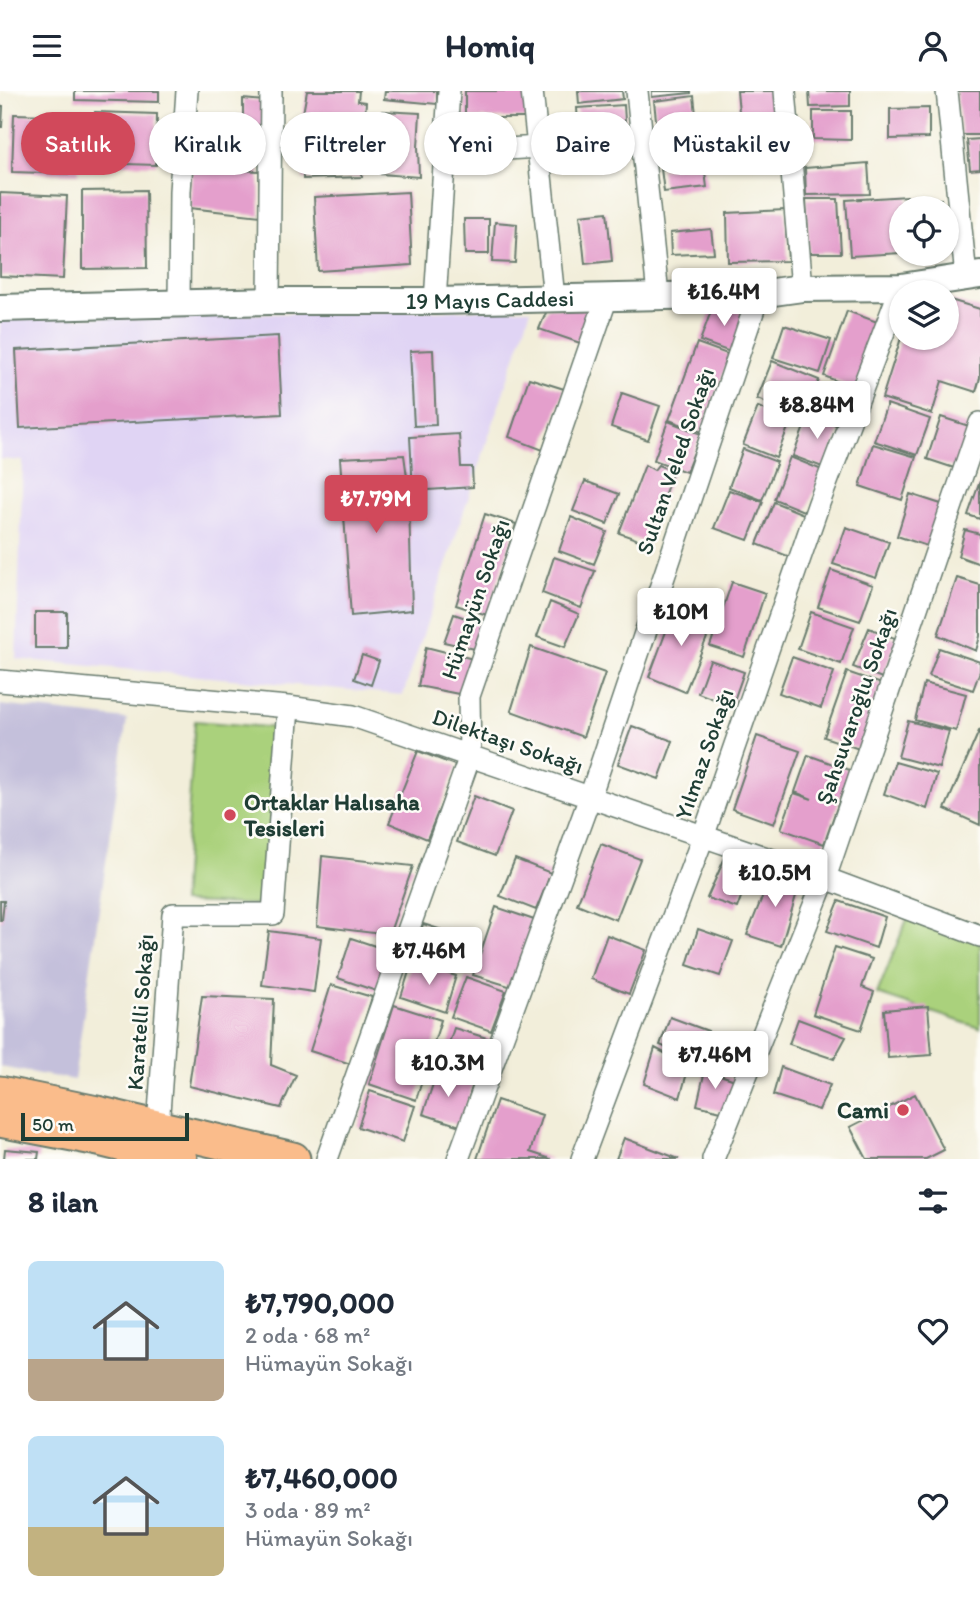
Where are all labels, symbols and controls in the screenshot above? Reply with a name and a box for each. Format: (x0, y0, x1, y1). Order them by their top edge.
icon: menu (28, 27, 66, 65)
text: Homiq (445, 27, 535, 65)
icon: person (914, 27, 952, 65)
chip: Satılık (21, 112, 135, 175)
chip: Kiralık (149, 112, 266, 175)
chip: Filtreler (280, 112, 410, 175)
chip: Yeni (424, 112, 517, 175)
chip: Daire (531, 112, 635, 175)
chip: Müstakil ev (649, 112, 814, 175)
map controls (889, 196, 959, 350)
button: locate (889, 196, 959, 266)
pin: ₺16.4M (667, 268, 781, 328)
text: ₺16.4M (688, 277, 760, 305)
button: layers (889, 280, 959, 350)
street label: 19 Mayıs Caddesi (406, 284, 574, 315)
street label: Sultan Veled Sokağı (630, 364, 720, 558)
pin: ₺8.84M (760, 381, 874, 441)
text: ₺8.84M (779, 390, 855, 418)
pin: ₺7.79M (319, 475, 433, 535)
text: ₺7.79M (341, 484, 411, 512)
street label: Hümayün Sokağı (434, 515, 516, 683)
pin: ₺10M (640, 589, 722, 648)
text: ₺10M (653, 597, 709, 625)
street label: Şahsuvaroğlu Sokağı (809, 604, 903, 808)
street label: Yılmaz Sokağı (668, 685, 740, 823)
street label: Dilektaşı Sokağı (429, 702, 587, 780)
place label: Ortaklar Halısaha Tesisleri (243, 788, 420, 842)
marker: Ortaklar Halısaha Tesisleri (222, 807, 238, 823)
pin: ₺10.5M (718, 849, 832, 909)
text: ₺10.5M (738, 858, 812, 886)
pin: ₺7.46M (372, 927, 486, 987)
street label: Karatelli Sokağı (121, 933, 159, 1091)
text: ₺7.46M (392, 936, 466, 964)
pin: ₺7.46M (658, 1031, 772, 1091)
pin: ₺10.3M (391, 1039, 505, 1099)
text: ₺7.46M (678, 1040, 752, 1068)
text: ₺10.3M (411, 1048, 485, 1076)
place label: Cami (837, 1096, 889, 1124)
marker: Cami (895, 1102, 911, 1118)
scale bar (21, 1110, 189, 1142)
text: 50 m (32, 1113, 74, 1136)
icon: filters (914, 1182, 952, 1220)
text: 8 ilan (28, 1183, 98, 1220)
text: ₺7,790,000 (245, 1284, 395, 1321)
icon: home (84, 1289, 168, 1373)
icon: heart (914, 1312, 952, 1350)
text: 2 oda · 68 m² (245, 1321, 370, 1349)
text: Hümayün Sokağı (245, 1349, 413, 1377)
text: ₺7,460,000 (245, 1459, 398, 1496)
icon: home (84, 1464, 168, 1548)
icon: heart (914, 1487, 952, 1525)
text: 3 oda · 89 m² (245, 1496, 371, 1524)
text: Hümayün Sokağı (245, 1524, 413, 1552)

